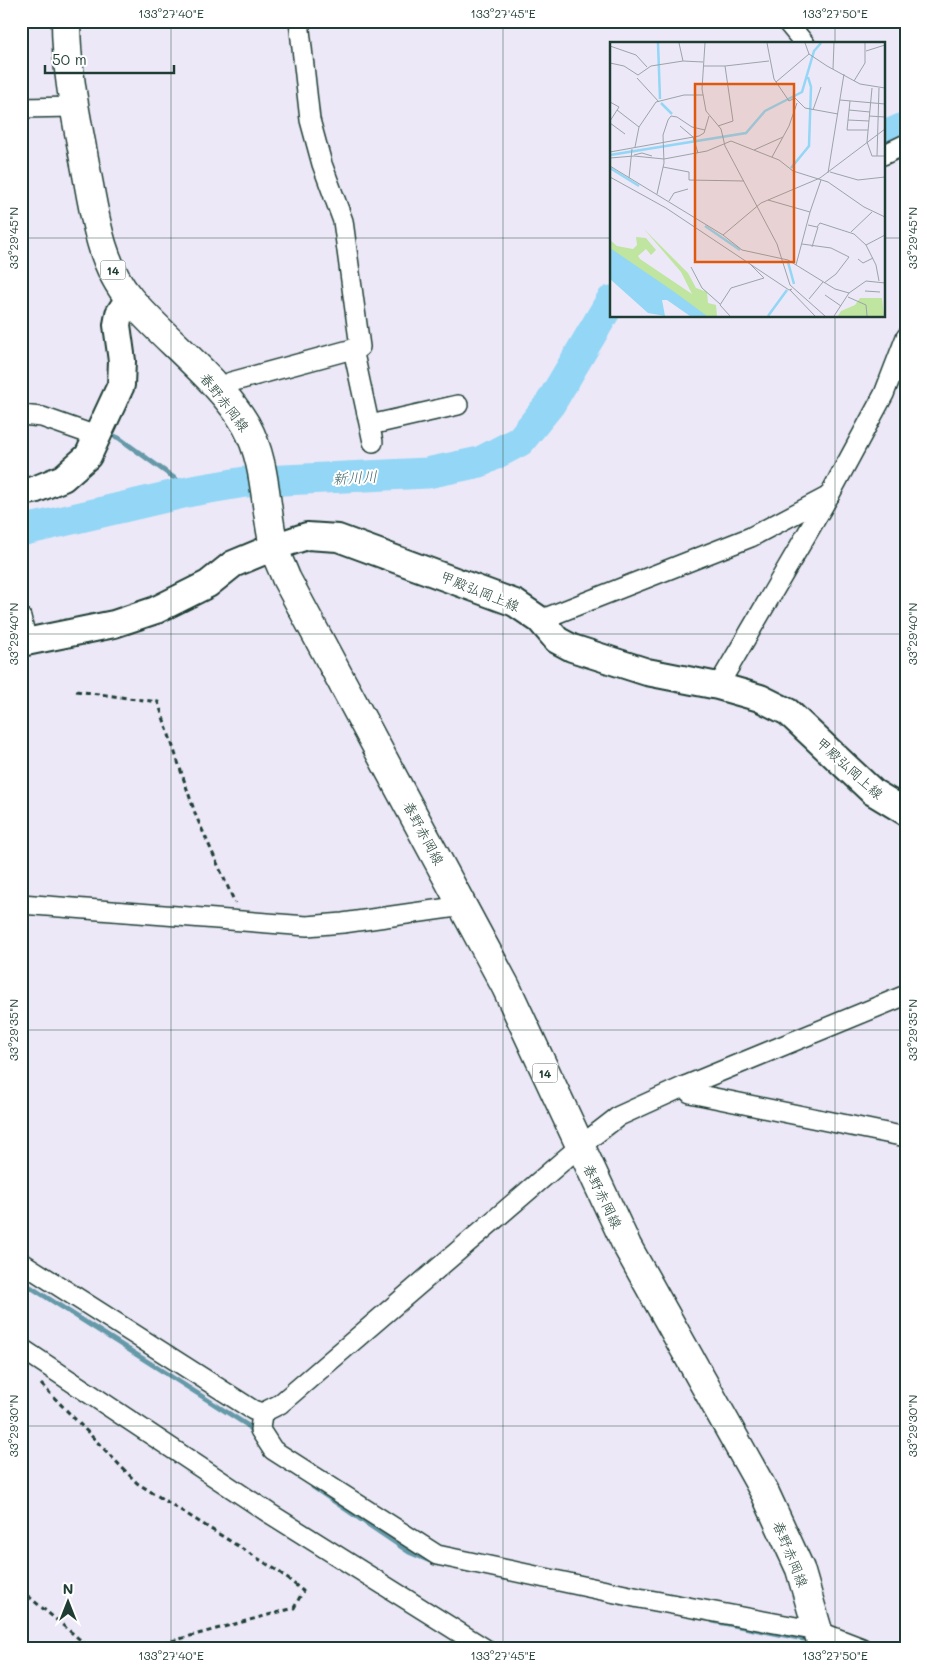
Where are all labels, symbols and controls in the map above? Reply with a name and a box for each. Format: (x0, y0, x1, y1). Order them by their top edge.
text: 133°27'40"E (138, 5, 204, 21)
text: 133°27'45"E (470, 5, 536, 21)
text: 133°27'50"E (802, 5, 868, 21)
scale bar (45, 42, 174, 74)
inset map (610, 42, 884, 318)
text: 50 m (52, 49, 87, 69)
text: 33°29'45"N (5, 207, 21, 269)
text: 33°29'45"N (904, 207, 920, 269)
road number: 14 (100, 260, 126, 280)
street label: 春野赤岡線 (196, 369, 254, 435)
water label: 新川川 (332, 466, 378, 488)
street label: 甲殿弘岡上線 (437, 566, 523, 616)
text: 33°29'40"N (5, 603, 21, 665)
text: 33°29'40"N (904, 603, 920, 665)
street label: 甲殿弘岡上線 (812, 733, 888, 803)
street label: 春野赤岡線 (399, 798, 449, 868)
text: 33°29'35"N (5, 999, 21, 1061)
text: 33°29'35"N (904, 999, 920, 1061)
road number: 14 (532, 1064, 558, 1082)
street label: 春野赤岡線 (579, 1160, 627, 1232)
text: 33°29'30"N (5, 1395, 21, 1457)
text: 33°29'30"N (904, 1395, 920, 1457)
street label: 春野赤岡線 (769, 1518, 813, 1590)
north arrow (42, 1576, 92, 1626)
text: N (63, 1579, 73, 1598)
text: 133°27'40"E (138, 1647, 204, 1663)
text: 133°27'45"E (470, 1647, 536, 1663)
text: 133°27'50"E (802, 1647, 868, 1663)

